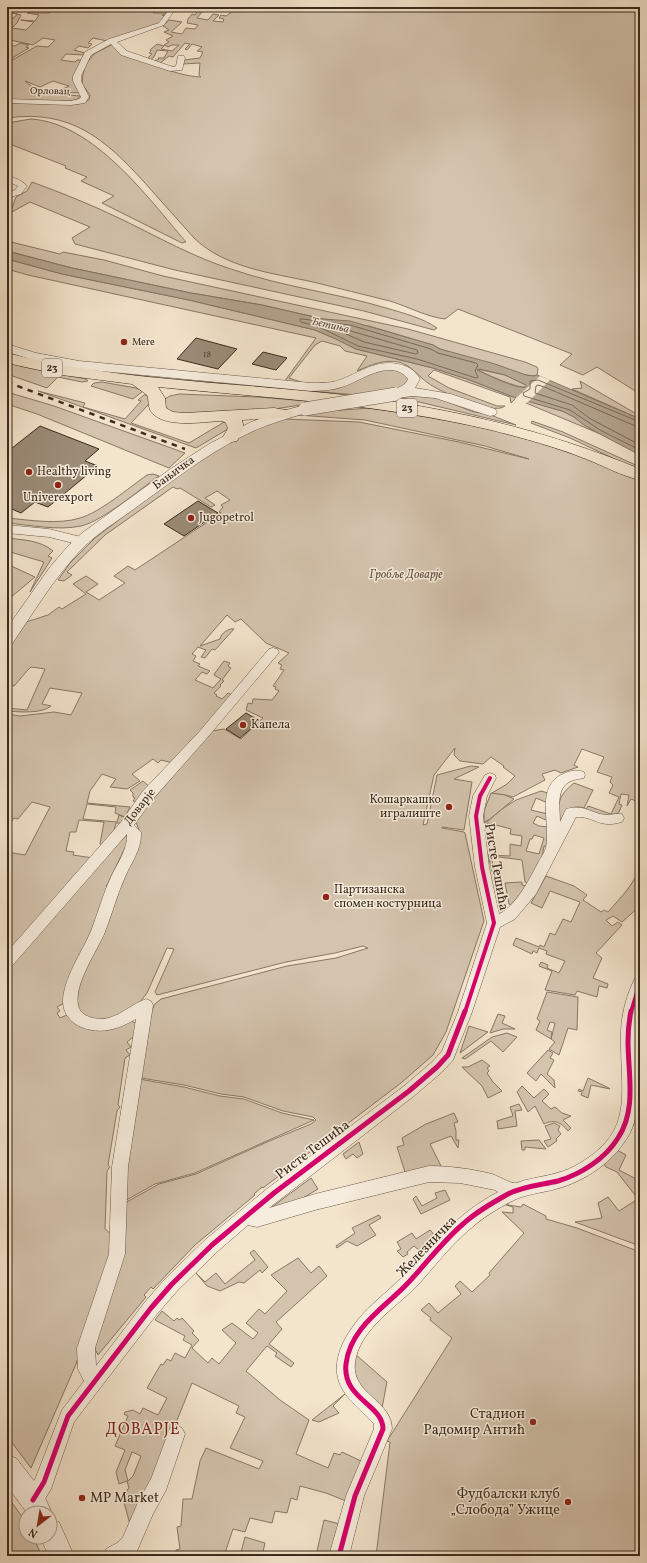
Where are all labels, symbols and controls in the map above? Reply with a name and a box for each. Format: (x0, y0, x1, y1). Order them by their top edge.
street label: Орловац (30, 84, 71, 98)
water label: Ђетиња (310, 314, 350, 338)
place label: Mere (132, 335, 155, 349)
marker: Mere (119, 337, 129, 347)
house number: 18 (203, 348, 211, 361)
road number: 23 (42, 359, 62, 377)
road number: 23 (397, 399, 417, 417)
street label: Бањичка (150, 452, 198, 494)
place label: Healthy living (37, 464, 111, 480)
marker: Healthy living (24, 467, 34, 477)
marker: Univerexport (53, 480, 63, 490)
place label: Univerexport (23, 490, 93, 506)
place label: Jugopetrol (199, 510, 254, 526)
marker: Jugopetrol (186, 513, 196, 523)
park label: Гробље Доварје (369, 567, 443, 583)
place label: Капела (251, 717, 290, 733)
marker: Капела (238, 720, 248, 730)
street label: Доварје (121, 785, 160, 829)
place label: Кошаркашко игралиште (370, 792, 441, 822)
marker: Кошаркашко игралиште (444, 802, 454, 812)
street label: Ристе Тешића (479, 822, 513, 912)
place label: Партизанска спомен костурница (334, 882, 442, 912)
marker: Партизанска спомен костурница (321, 892, 331, 902)
street label: Ристе Тешића (272, 1116, 354, 1184)
street label: Железничка (393, 1212, 461, 1282)
place label: Стадион Радомир Антић (424, 1405, 525, 1440)
marker: Стадион Радомир Антић (528, 1417, 538, 1427)
district label: ДОВАРЈЕ (105, 1419, 181, 1441)
place label: Фудбалски клуб „Слобода” Ужице (451, 1485, 560, 1520)
place label: MP Market (90, 1489, 159, 1508)
marker: MP Market (77, 1493, 87, 1503)
marker: Фудбалски клуб „Слобода” Ужице (563, 1497, 573, 1507)
north arrow (18, 1505, 58, 1545)
text: N (26, 1524, 41, 1541)

